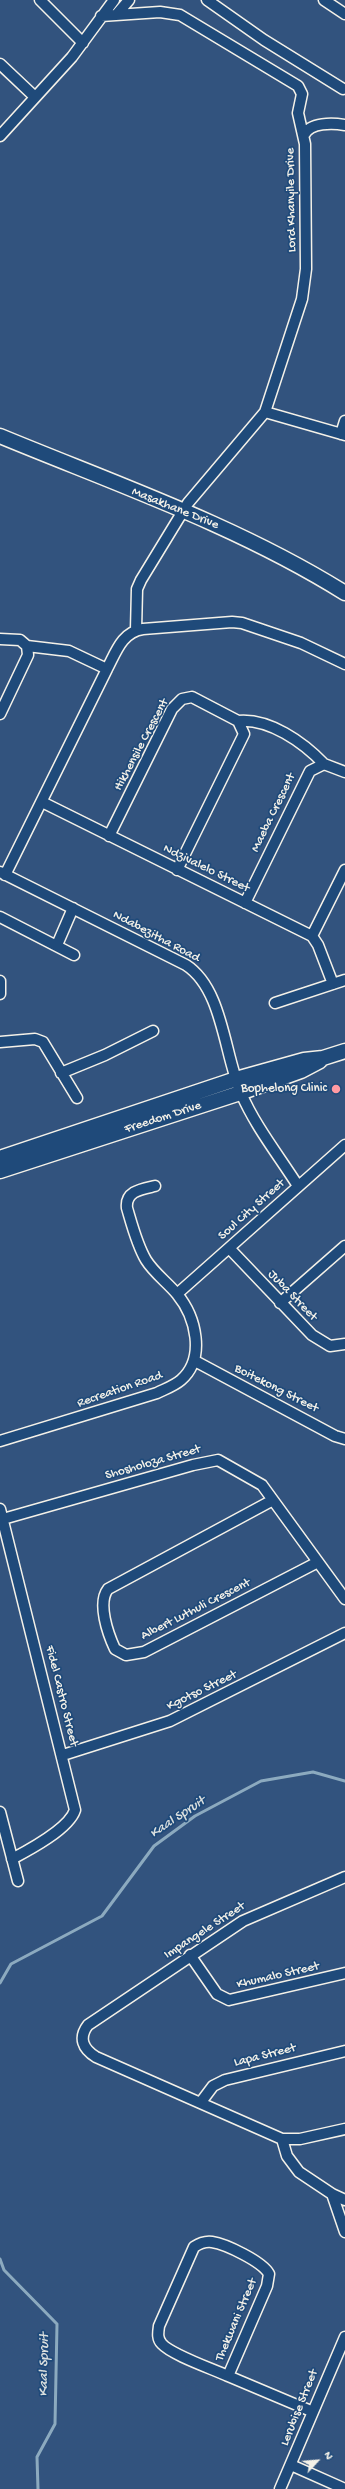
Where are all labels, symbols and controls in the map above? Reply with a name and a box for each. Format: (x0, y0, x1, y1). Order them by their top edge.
street label: Lord Khanyile Drive (283, 148, 301, 252)
street label: Masakhane Drive (129, 484, 221, 534)
street label: Hikhensile Crescent (111, 696, 173, 794)
street label: Maeba Crescent (248, 771, 300, 855)
street label: Ndzivalelo Street (160, 841, 252, 897)
street label: Ndabezitha Road (110, 907, 202, 967)
place label: Bophelong Clinic (241, 1081, 327, 1097)
marker: Bophelong Clinic (330, 1083, 342, 1095)
street label: Freedom Drive (123, 1098, 203, 1138)
street label: Soul City Street (216, 1176, 288, 1244)
street label: Juba Street (264, 1267, 320, 1325)
street label: Boitekong Street (231, 1361, 321, 1417)
street label: Recreation Road (75, 1368, 165, 1412)
street label: Shosholoza Street (103, 1442, 203, 1484)
street label: Albert Luthuli Crescent (139, 1576, 253, 1644)
street label: Fidel Castro Street (41, 1644, 81, 1748)
street label: Kgotso Street (164, 1667, 240, 1715)
water label: Kaal Spruit (147, 1793, 209, 1843)
street label: Impangele Street (162, 1899, 248, 1963)
street label: Khumalo Street (235, 1959, 321, 1993)
street label: Lapa Street (232, 2041, 298, 2071)
street label: Thekwani Street (213, 2276, 261, 2364)
water label: Kaal Spruit (36, 2333, 54, 2397)
street label: Lerubise Street (278, 2367, 322, 2449)
north arrow (297, 2441, 337, 2481)
text: N (321, 2450, 335, 2462)

